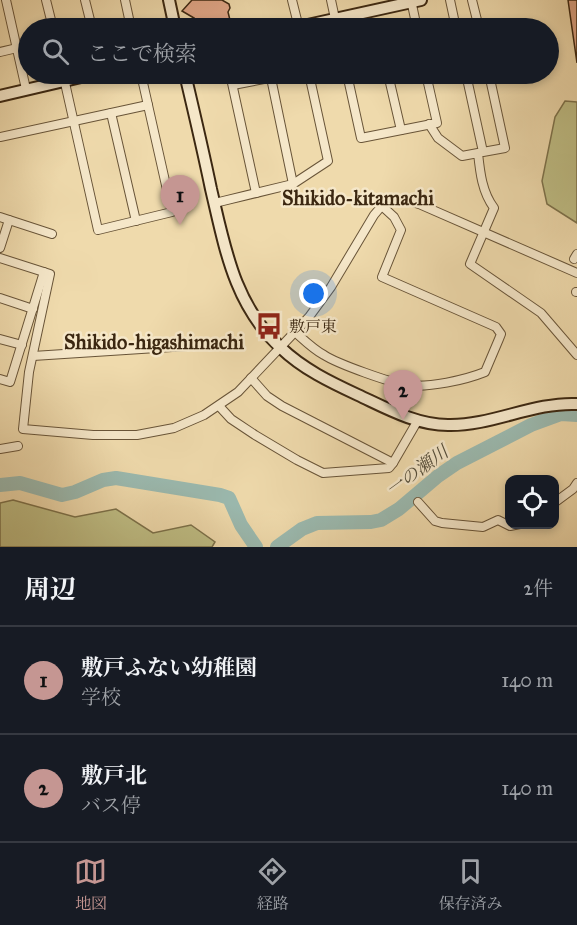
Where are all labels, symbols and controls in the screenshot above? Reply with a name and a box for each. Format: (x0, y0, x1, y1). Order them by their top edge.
search box (18, 18, 559, 84)
icon: search (39, 35, 72, 68)
text: ここで検索 (87, 40, 197, 67)
pin: 1 (160, 176, 200, 225)
district label: Shikido-kitamachi (282, 186, 434, 210)
your location (299, 279, 328, 308)
bus stop icon: 敷戸東 (254, 311, 284, 341)
place label: 敷戸東 (289, 317, 337, 336)
district label: Shikido-higashimachi (64, 330, 244, 355)
pin: 2 (384, 370, 422, 420)
water label: 一の瀬川 (381, 440, 454, 501)
map controls (505, 475, 559, 529)
button: locate (505, 475, 559, 529)
text: 周辺 (24, 573, 76, 605)
text: 2件 (523, 576, 553, 600)
text: 敷戸ふない幼稚園 (81, 654, 257, 681)
text: 1 (40, 668, 47, 692)
text: 140 m (501, 668, 553, 692)
text: 学校 (81, 685, 121, 709)
text: 敷戸北 (81, 762, 147, 789)
text: 2 (39, 776, 48, 800)
text: 140 m (501, 776, 553, 800)
text: バス停 (81, 793, 141, 817)
tab: 地図 (74, 855, 107, 914)
tab: 経路 (256, 855, 289, 914)
tab: 保存済み (438, 855, 502, 914)

